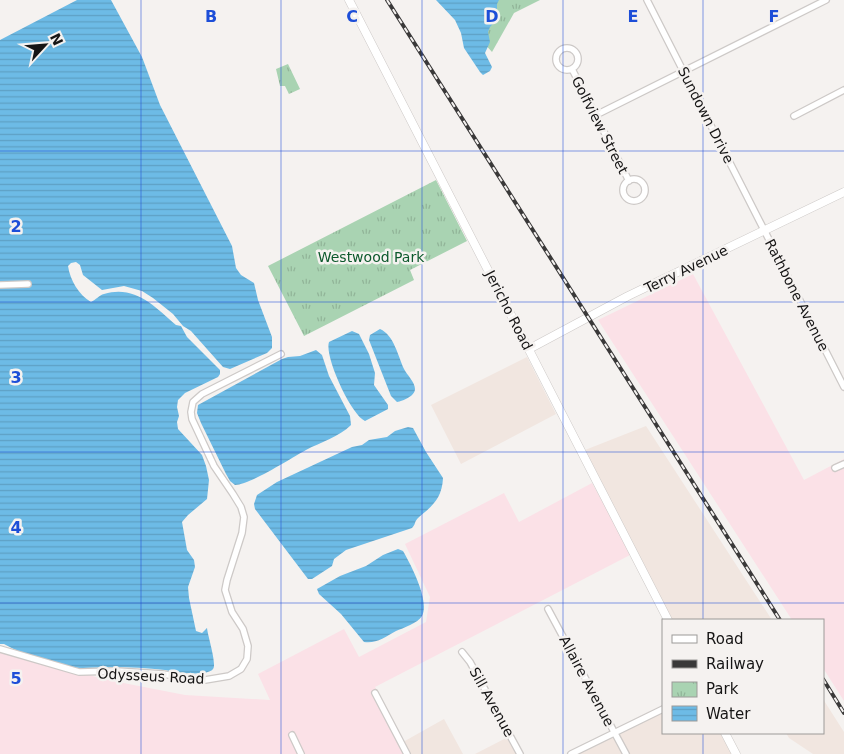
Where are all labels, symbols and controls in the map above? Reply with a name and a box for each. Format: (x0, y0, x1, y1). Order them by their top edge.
text: B (205, 7, 217, 26)
text: C (346, 7, 358, 26)
text: D (485, 7, 499, 26)
text: E (628, 7, 638, 26)
text: F (769, 7, 779, 26)
north arrow (20, 20, 70, 70)
text: N (47, 31, 66, 48)
street label: Sundown Drive (675, 64, 737, 166)
street label: Golfview Street (568, 73, 632, 177)
text: 2 (10, 217, 22, 236)
street label: Rathbone Avenue (762, 236, 832, 354)
street label: Terry Avenue (641, 242, 730, 297)
park label: Westwood Park (318, 249, 425, 265)
street label: Jericho Road (482, 267, 536, 352)
text: 3 (10, 368, 22, 387)
text: 4 (10, 518, 22, 537)
legend (662, 619, 824, 734)
text: Road (706, 630, 744, 648)
street label: Allaire Avenue (556, 633, 618, 729)
text: Railway (706, 655, 764, 673)
street label: Sill Avenue (466, 664, 518, 740)
street label: Odysseus Road (97, 665, 205, 687)
text: 5 (10, 669, 22, 688)
text: Park (706, 680, 739, 698)
text: Water (706, 705, 751, 723)

